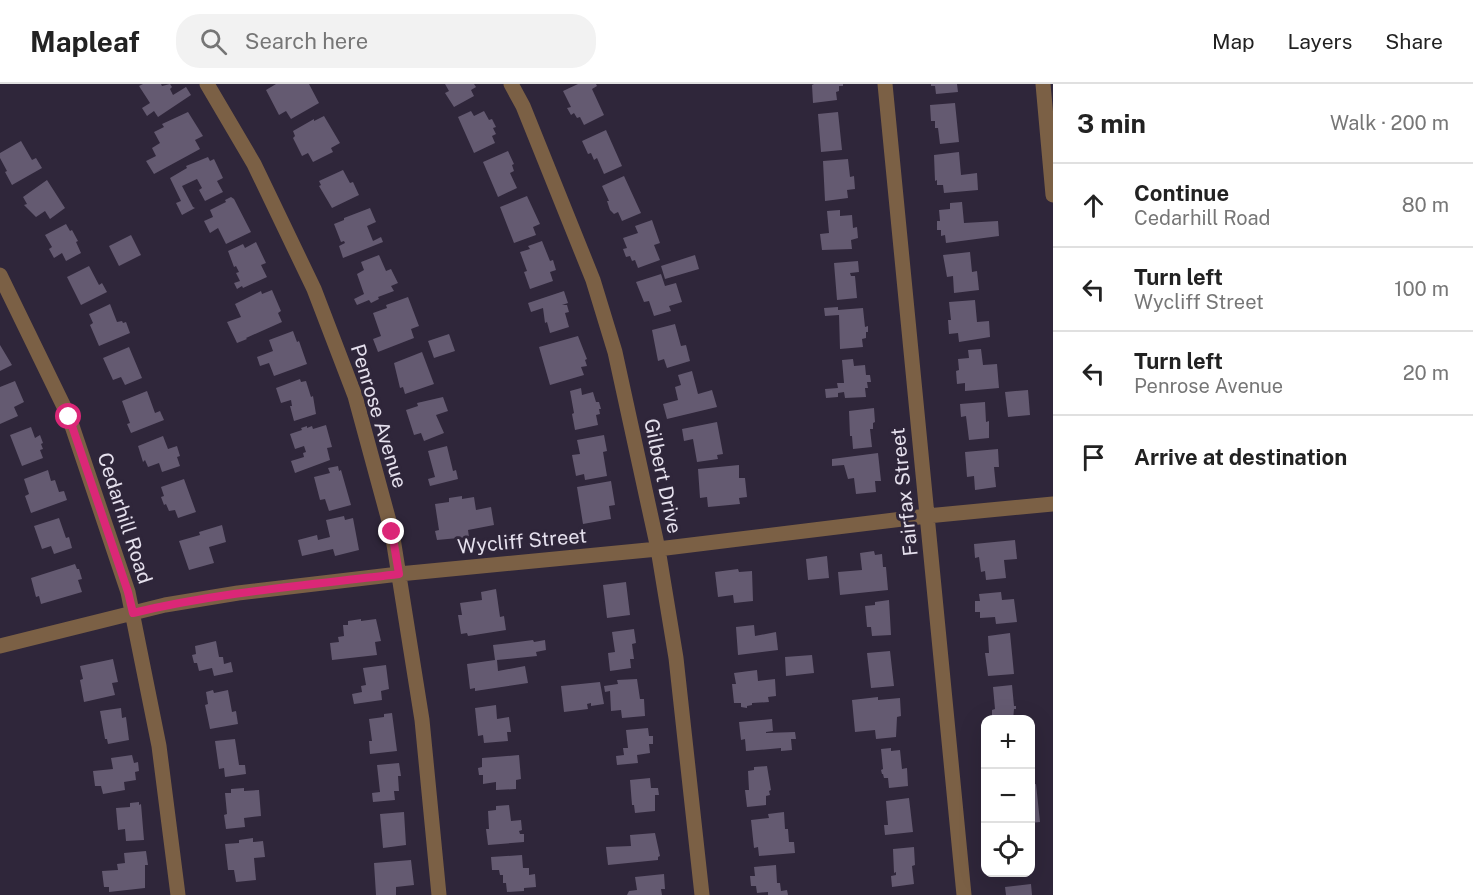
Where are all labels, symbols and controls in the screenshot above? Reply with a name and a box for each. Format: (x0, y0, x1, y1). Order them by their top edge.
search box (176, 14, 596, 68)
text: Mapleaf (30, 25, 140, 58)
icon: search (197, 25, 230, 58)
text: Search here (245, 28, 368, 54)
text: Map (1212, 29, 1255, 54)
text: Layers (1288, 29, 1352, 54)
text: Share (1385, 29, 1443, 54)
text: 3 min (1077, 108, 1146, 139)
text: Walk · 200 m (1330, 111, 1449, 135)
text: Continue (1134, 180, 1229, 206)
icon: ahead (1077, 189, 1110, 222)
text: 80 m (1402, 193, 1449, 217)
text: Cedarhill Road (1134, 206, 1271, 230)
text: Turn left (1134, 264, 1223, 290)
icon: left (1077, 273, 1110, 306)
text: 100 m (1394, 277, 1449, 301)
text: Wycliff Street (1134, 290, 1264, 314)
street label: Penrose Avenue (346, 341, 412, 491)
text: Turn left (1134, 348, 1223, 374)
icon: left (1077, 357, 1110, 390)
text: 20 m (1403, 361, 1449, 385)
text: Penrose Avenue (1134, 374, 1283, 398)
route start (55, 403, 81, 429)
street label: Gilbert Drive (639, 416, 687, 536)
street label: Fairfax Street (885, 426, 923, 558)
icon: arrive (1077, 441, 1110, 474)
text: Arrive at destination (1134, 444, 1347, 470)
street label: Cedarhill Road (92, 449, 158, 587)
route end (378, 518, 404, 544)
street label: Wycliff Street (456, 523, 588, 559)
map controls (981, 715, 1035, 877)
button: + (981, 715, 1035, 769)
button: − (981, 769, 1035, 823)
button: locate (981, 823, 1035, 877)

